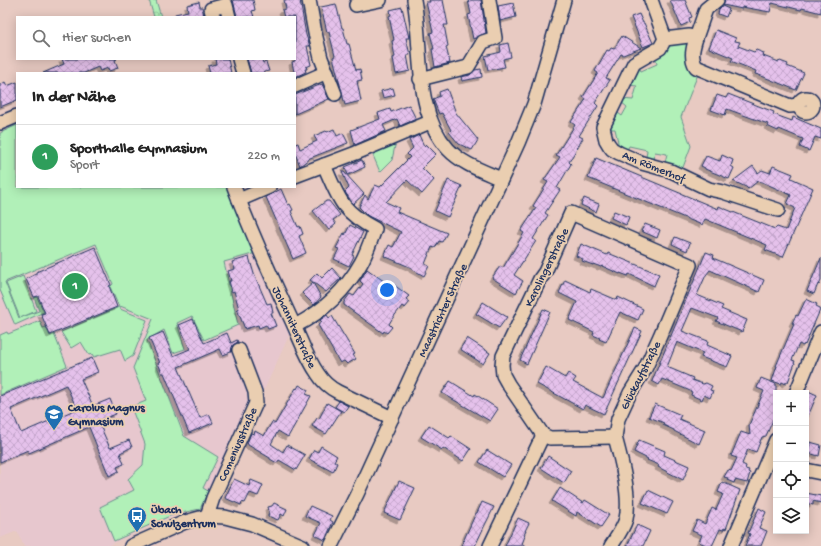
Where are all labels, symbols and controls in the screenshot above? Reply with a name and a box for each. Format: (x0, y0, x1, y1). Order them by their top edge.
search box (16, 16, 296, 60)
icon: search (30, 27, 52, 49)
text: Hier suchen (62, 29, 131, 47)
text: In der Nähe (32, 88, 115, 108)
text: Sporthalle Gymnasium (70, 140, 207, 158)
text: 1 (42, 149, 48, 164)
text: 220 m (248, 149, 280, 164)
street label: Am Römerhof (620, 149, 688, 187)
text: Sport (70, 158, 99, 173)
street label: Karolingerstraße (523, 226, 573, 309)
street label: Maastrichter Straße (416, 261, 472, 360)
pin: 1 (62, 271, 88, 301)
your location (377, 280, 397, 300)
street label: Johanniterstraße (268, 285, 319, 372)
street label: Glückaufstraße (619, 339, 665, 412)
map controls (773, 390, 809, 534)
button: + (773, 390, 809, 426)
place label: Carolus Magnus Gymnasium (67, 402, 145, 430)
school or university icon: Carolus Magnus Gymnasium (43, 403, 65, 431)
street label: Comeniusstraße (216, 405, 262, 484)
button: − (773, 426, 809, 462)
button: locate (773, 462, 809, 498)
button: layers (773, 498, 809, 534)
place label: Übach Schulzentrum (151, 504, 216, 532)
bus stop icon: Übach Schulzentrum (126, 505, 148, 533)

